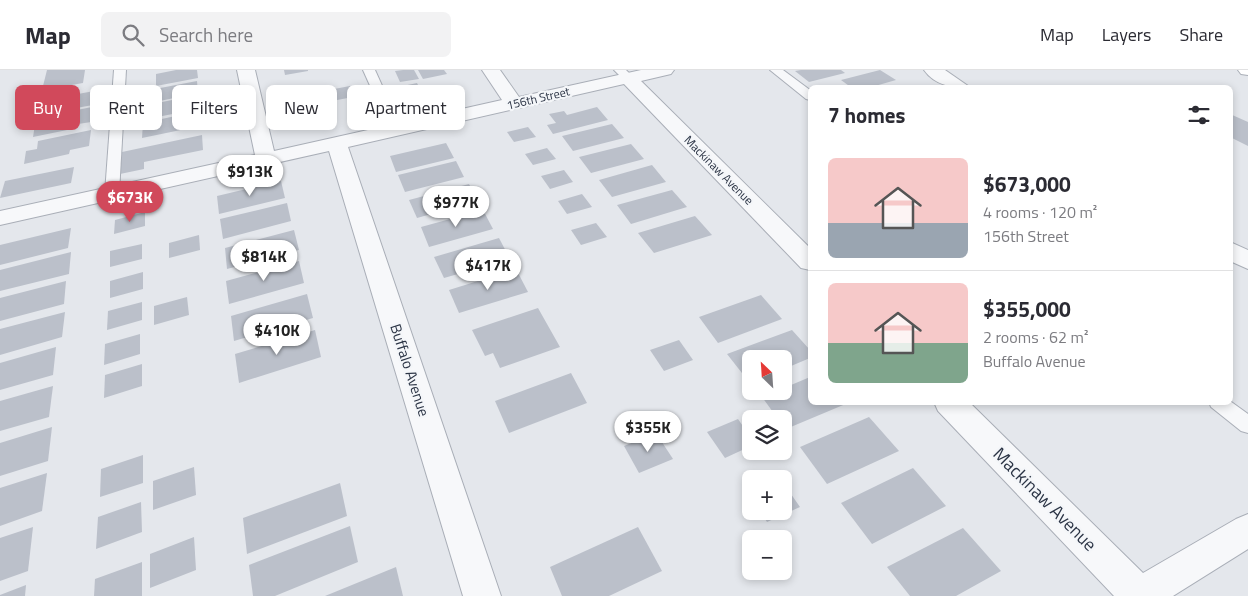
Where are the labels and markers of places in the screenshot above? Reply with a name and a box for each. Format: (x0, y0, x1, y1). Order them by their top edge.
pin: $913K (215, 154, 285, 197)
pin: $673K (95, 180, 165, 223)
pin: $977K (421, 186, 491, 228)
pin: $814K (229, 240, 299, 282)
pin: $417K (453, 248, 523, 291)
pin: $410K (242, 314, 312, 356)
pin: $355K (613, 410, 683, 453)

